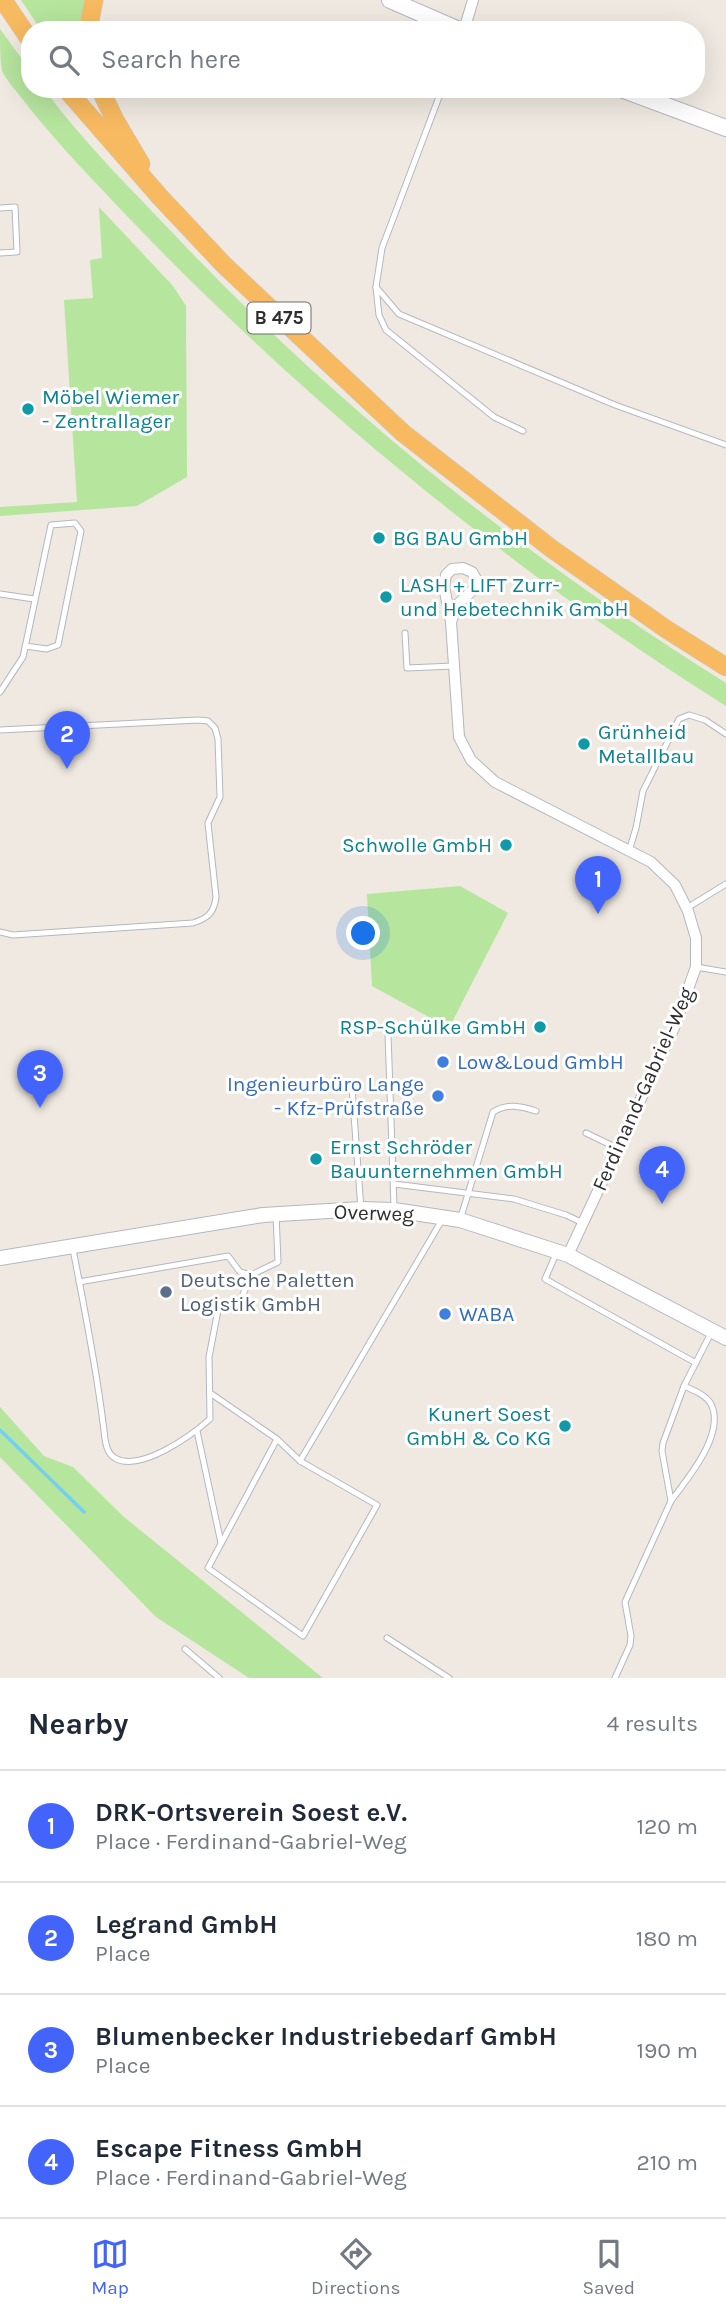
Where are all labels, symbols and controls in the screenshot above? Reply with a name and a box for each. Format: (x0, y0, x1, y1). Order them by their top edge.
search box (21, 21, 705, 98)
icon: search (45, 41, 83, 79)
text: Search here (101, 44, 241, 75)
road number: B 475 (247, 302, 310, 334)
place label: Möbel Wiemer - Zentrallager (42, 385, 180, 433)
marker: Möbel Wiemer - Zentrallager (20, 401, 36, 417)
place label: BG BAU GmbH (393, 526, 528, 550)
marker: BG BAU GmbH (371, 530, 387, 546)
place label: LASH + LIFT Zurr- und Hebetechnik GmbH (400, 573, 628, 621)
marker: LASH + LIFT Zurr- und Hebetechnik GmbH (378, 589, 394, 605)
pin: 2 (44, 711, 90, 769)
place label: Grünheid Metallbau (598, 720, 695, 768)
marker: Grünheid Metallbau (576, 736, 592, 752)
place label: Schwolle GmbH (342, 833, 492, 857)
marker: Schwolle GmbH (498, 837, 514, 853)
pin: 1 (575, 856, 621, 914)
your location (346, 916, 380, 950)
street label: Ferdinand-Gabriel-Weg (587, 983, 699, 1194)
place label: RSP-Schülke GmbH (339, 1015, 526, 1039)
marker: RSP-Schülke GmbH (532, 1019, 548, 1035)
pin: 3 (17, 1050, 63, 1108)
place label: Low&Loud GmbH (457, 1050, 624, 1074)
marker: Low&Loud GmbH (435, 1054, 451, 1070)
place label: Ingenieurbüro Lange - Kfz-Prüfstraße (227, 1072, 424, 1120)
marker: Ingenieurbüro Lange - Kfz-Prüfstraße (430, 1088, 446, 1104)
place label: Ernst Schröder Bauunternehmen GmbH (330, 1135, 563, 1183)
pin: 4 (639, 1146, 685, 1204)
marker: Ernst Schröder Bauunternehmen GmbH (308, 1151, 324, 1167)
street label: Overweg (333, 1200, 415, 1226)
place label: Deutsche Paletten Logistik GmbH (180, 1268, 355, 1316)
marker: Deutsche Paletten Logistik GmbH (158, 1284, 174, 1300)
place label: WABA (459, 1302, 514, 1326)
marker: WABA (437, 1306, 453, 1322)
place label: Kunert Soest GmbH & Co KG (407, 1402, 551, 1450)
marker: Kunert Soest GmbH & Co KG (557, 1418, 573, 1434)
text: Nearby (28, 1706, 128, 1742)
text: 4 results (606, 1710, 698, 1737)
text: DRK-Ortsverein Soest e.V. (95, 1797, 407, 1828)
text: 1 (47, 1813, 55, 1840)
text: 120 m (636, 1813, 698, 1840)
text: Place · Ferdinand-Gabriel-Weg (95, 1828, 407, 1855)
text: Legrand GmbH (95, 1909, 278, 1940)
text: 2 (44, 1925, 58, 1952)
text: 180 m (636, 1925, 698, 1952)
text: Place (95, 1940, 151, 1967)
text: Blumenbecker Industriebedarf GmbH (95, 2021, 557, 2052)
text: 3 (44, 2037, 58, 2064)
text: 190 m (636, 2037, 698, 2064)
text: Place (95, 2052, 151, 2079)
text: Escape Fitness GmbH (95, 2133, 363, 2164)
text: 4 (44, 2149, 58, 2176)
text: 210 m (636, 2149, 698, 2176)
text: Place · Ferdinand-Gabriel-Weg (95, 2164, 407, 2191)
tab: Map (91, 2235, 129, 2299)
tab: Directions (311, 2235, 400, 2299)
tab: Saved (582, 2235, 635, 2299)

